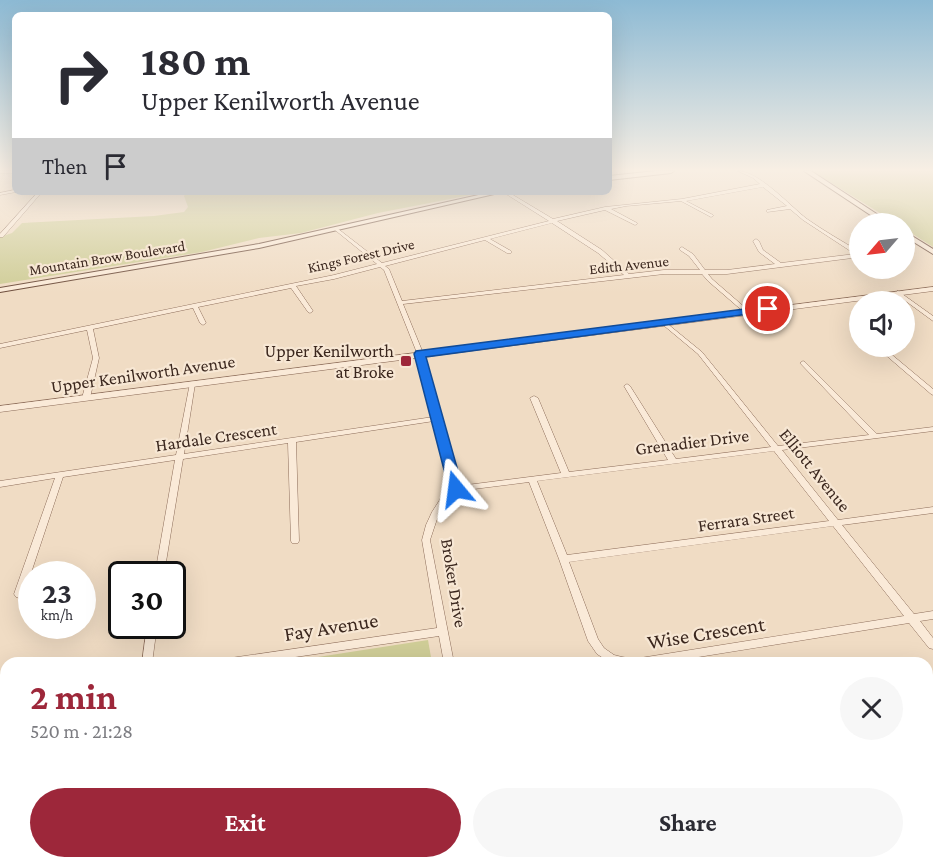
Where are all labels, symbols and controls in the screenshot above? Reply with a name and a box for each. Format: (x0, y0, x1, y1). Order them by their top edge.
icon: right (42, 36, 120, 114)
text: 180 m (141, 37, 250, 84)
text: Upper Kenilworth Avenue (141, 86, 420, 116)
icon: arrive (99, 150, 132, 183)
text: Then (42, 154, 87, 179)
north arrow (849, 213, 915, 279)
map controls (849, 213, 915, 357)
street label: Kings Forest Drive (306, 236, 416, 277)
street label: Mountain Brow Boulevard (28, 238, 186, 278)
street label: Edith Avenue (588, 253, 670, 277)
pin (742, 283, 793, 334)
button: sound (849, 291, 915, 357)
icon: arrive (751, 292, 784, 325)
place label: Upper Kenilworth at Broke (265, 341, 394, 382)
street label: Upper Kenilworth Avenue (50, 351, 236, 397)
marker: Upper Kenilworth at Broke (399, 354, 413, 368)
street label: Hardale Crescent (154, 418, 279, 455)
street label: Elliott Avenue (775, 424, 855, 516)
street label: Grenadier Drive (634, 425, 750, 459)
position arrow (424, 457, 488, 521)
street label: Ferrara Street (697, 502, 796, 536)
street label: Broker Drive (437, 537, 471, 629)
speed limit sign: 30 (108, 561, 186, 639)
text: 23 (42, 576, 72, 609)
text: km/h (41, 607, 73, 623)
street label: Fay Avenue (282, 608, 380, 646)
street label: Wise Crescent (645, 612, 768, 654)
text: 2 min (30, 677, 117, 717)
button: close (840, 677, 903, 740)
text: 520 m · 21:28 (30, 720, 133, 742)
button: Exit (30, 788, 461, 857)
button: Share (473, 788, 903, 857)

